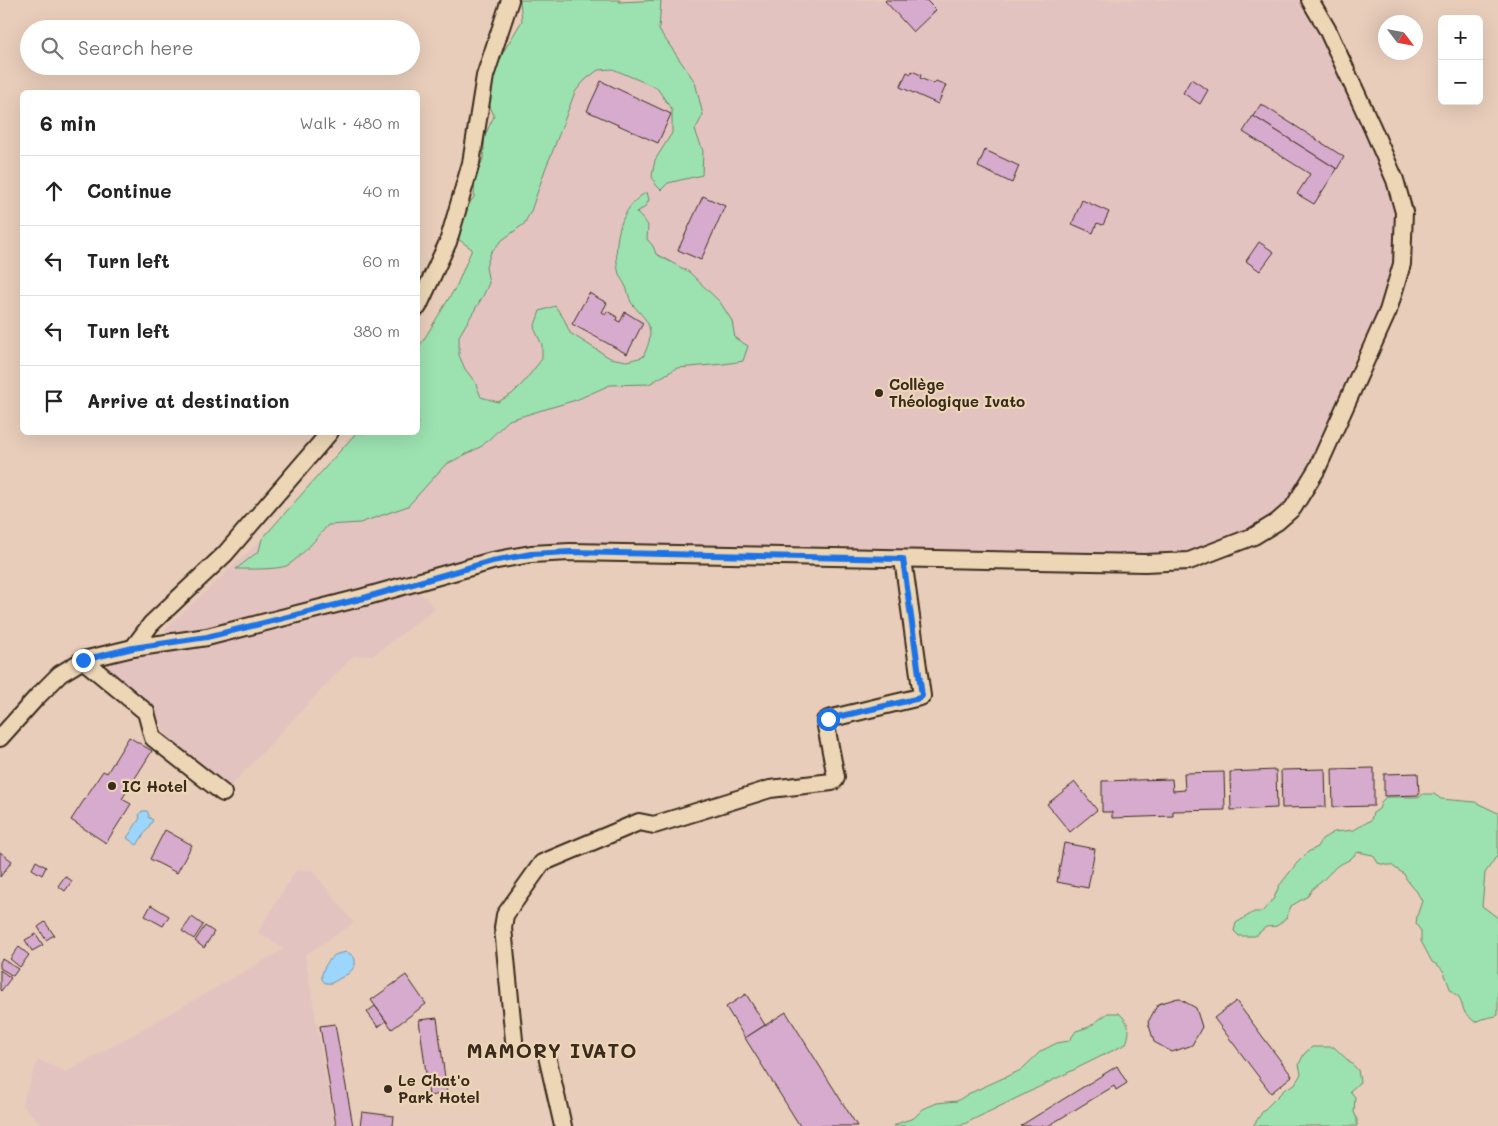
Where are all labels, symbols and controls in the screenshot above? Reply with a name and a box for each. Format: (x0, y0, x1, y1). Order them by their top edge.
north arrow (1378, 15, 1423, 60)
map controls (1438, 15, 1483, 105)
button: + (1438, 15, 1483, 60)
search box (20, 20, 420, 75)
icon: search (38, 34, 66, 62)
text: Search here (78, 35, 194, 60)
button: − (1438, 60, 1483, 105)
text: 6 min (40, 109, 96, 136)
text: Walk · 480 m (299, 112, 400, 133)
icon: ahead (40, 177, 68, 205)
text: Continue (87, 178, 172, 203)
text: 40 m (363, 180, 400, 201)
icon: left (40, 247, 68, 275)
text: Turn left (87, 248, 170, 273)
text: 60 m (363, 250, 400, 271)
icon: left (40, 317, 68, 345)
text: Turn left (87, 318, 170, 343)
text: 380 m (353, 320, 400, 341)
place label: Collège Théologique Ivato (889, 374, 1025, 411)
icon: arrive (40, 387, 68, 415)
marker: Collège Théologique Ivato (873, 387, 885, 399)
text: Arrive at destination (87, 388, 290, 413)
route end (72, 649, 95, 672)
route start (817, 708, 840, 731)
place label: IC Hotel (122, 776, 187, 796)
marker: IC Hotel (106, 780, 118, 792)
district label: MAMORY IVATO (466, 1037, 638, 1063)
place label: Le Chat'o Park Hotel (398, 1070, 480, 1107)
marker: Le Chat'o Park Hotel (382, 1083, 394, 1095)

